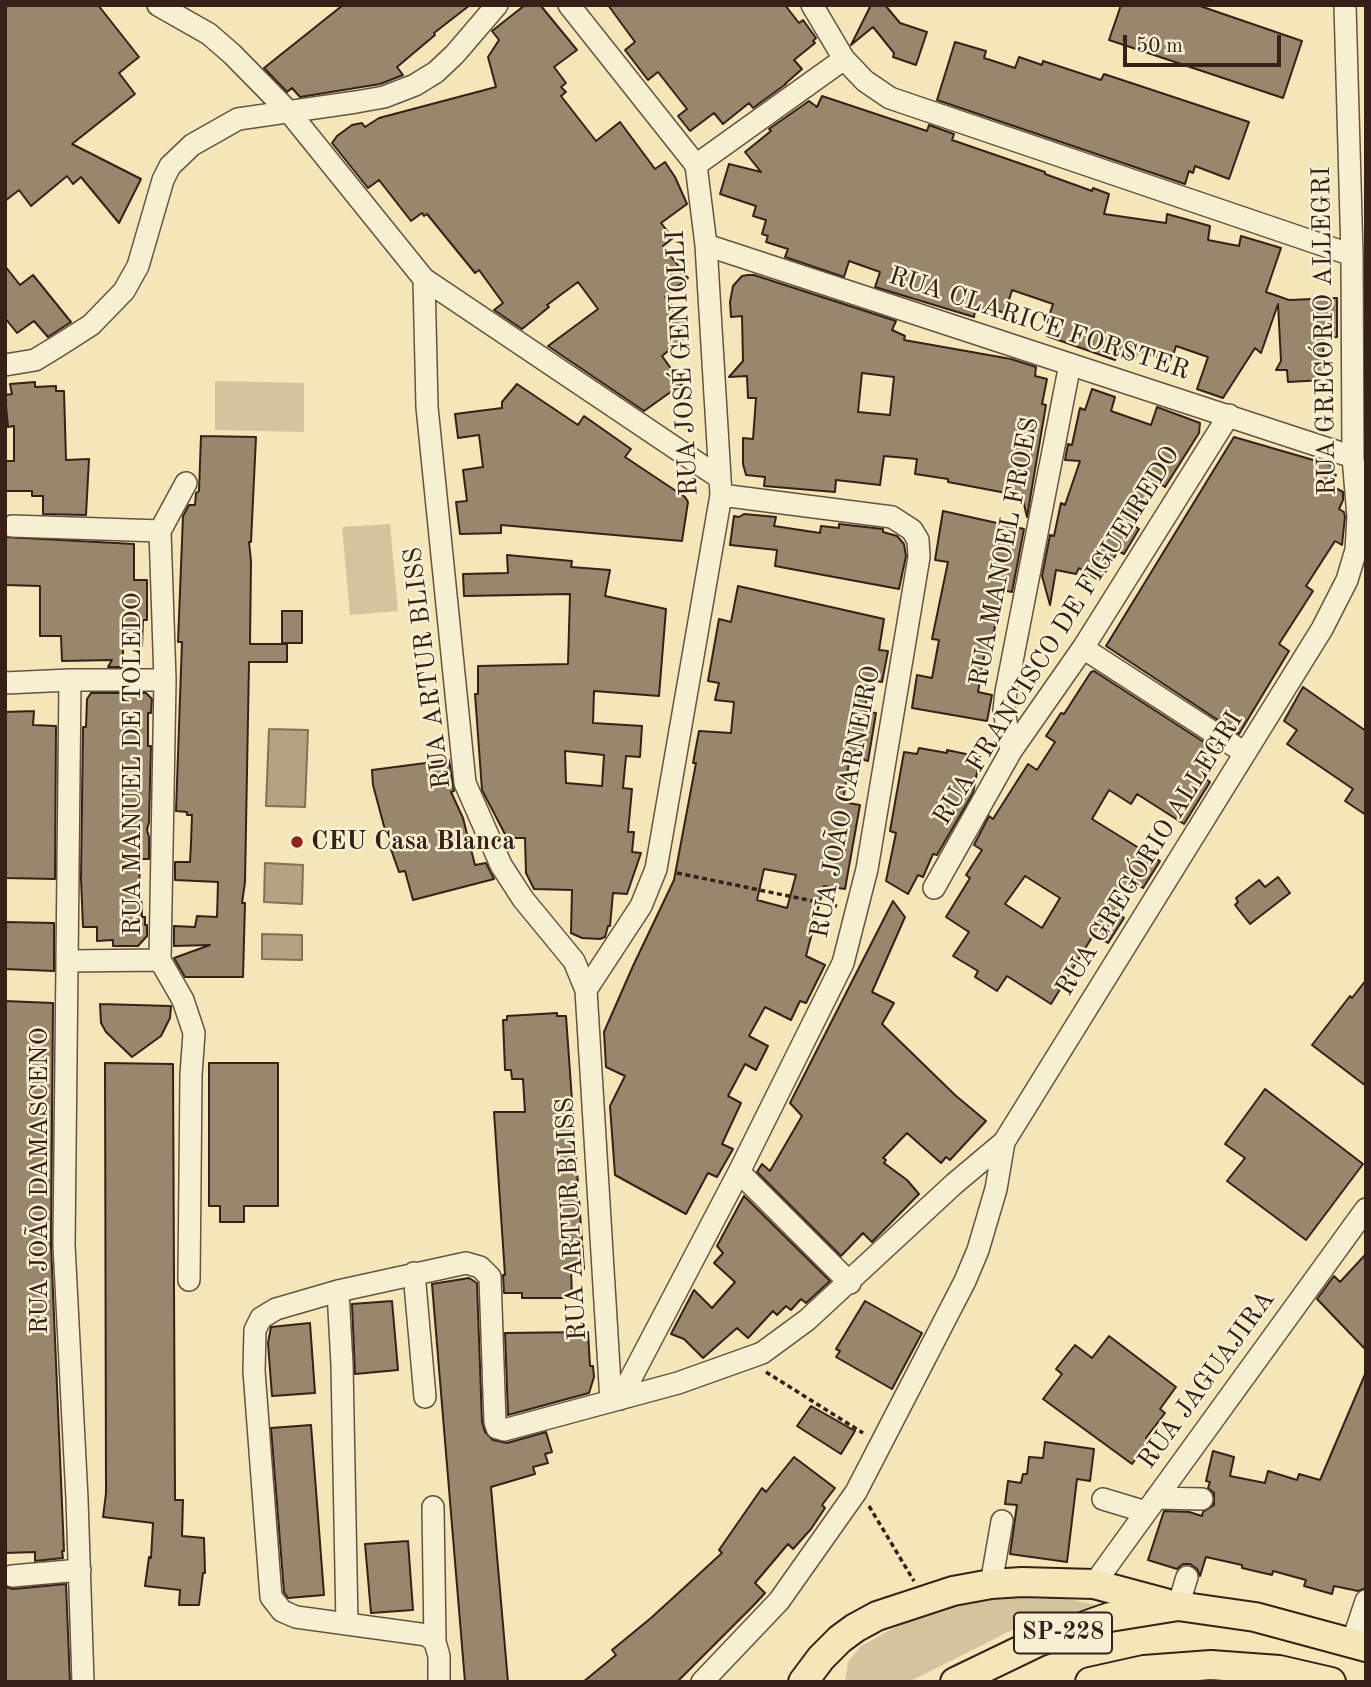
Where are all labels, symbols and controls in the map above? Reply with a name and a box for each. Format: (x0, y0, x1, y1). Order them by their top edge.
scale bar (1126, 21, 1284, 65)
text: 50 m (1136, 36, 1183, 57)
street label: RUA GREGÓRIO ALLEGRI (1307, 166, 1343, 496)
street label: RUA JOSÉ GENIOLLI (660, 229, 706, 497)
street label: RUA CLARICE FORSTER (885, 261, 1193, 387)
street label: RUA MANOEL FROES (964, 415, 1046, 689)
street label: RUA FRANCISCO DE FIGUEIREDO (927, 441, 1187, 831)
street label: RUA ARTUR BLISS (398, 545, 458, 791)
street label: RUA MANUEL DE TOLEDO (117, 592, 149, 936)
street label: RUA JOÃO CARNEIRO (804, 663, 888, 941)
street label: RUA GREGÓRIO ALLEGRI (1050, 706, 1250, 1002)
place label: CEU Casa Blanca (311, 826, 516, 858)
marker: CEU Casa Blanca (289, 834, 305, 850)
street label: RUA JOÃO DAMASCENO (24, 1027, 56, 1335)
street label: RUA ARTUR BLISS (550, 1097, 594, 1341)
street label: RUA JAGUAJIRA (1132, 1285, 1282, 1475)
road number: SP-228 (1014, 1612, 1112, 1653)

